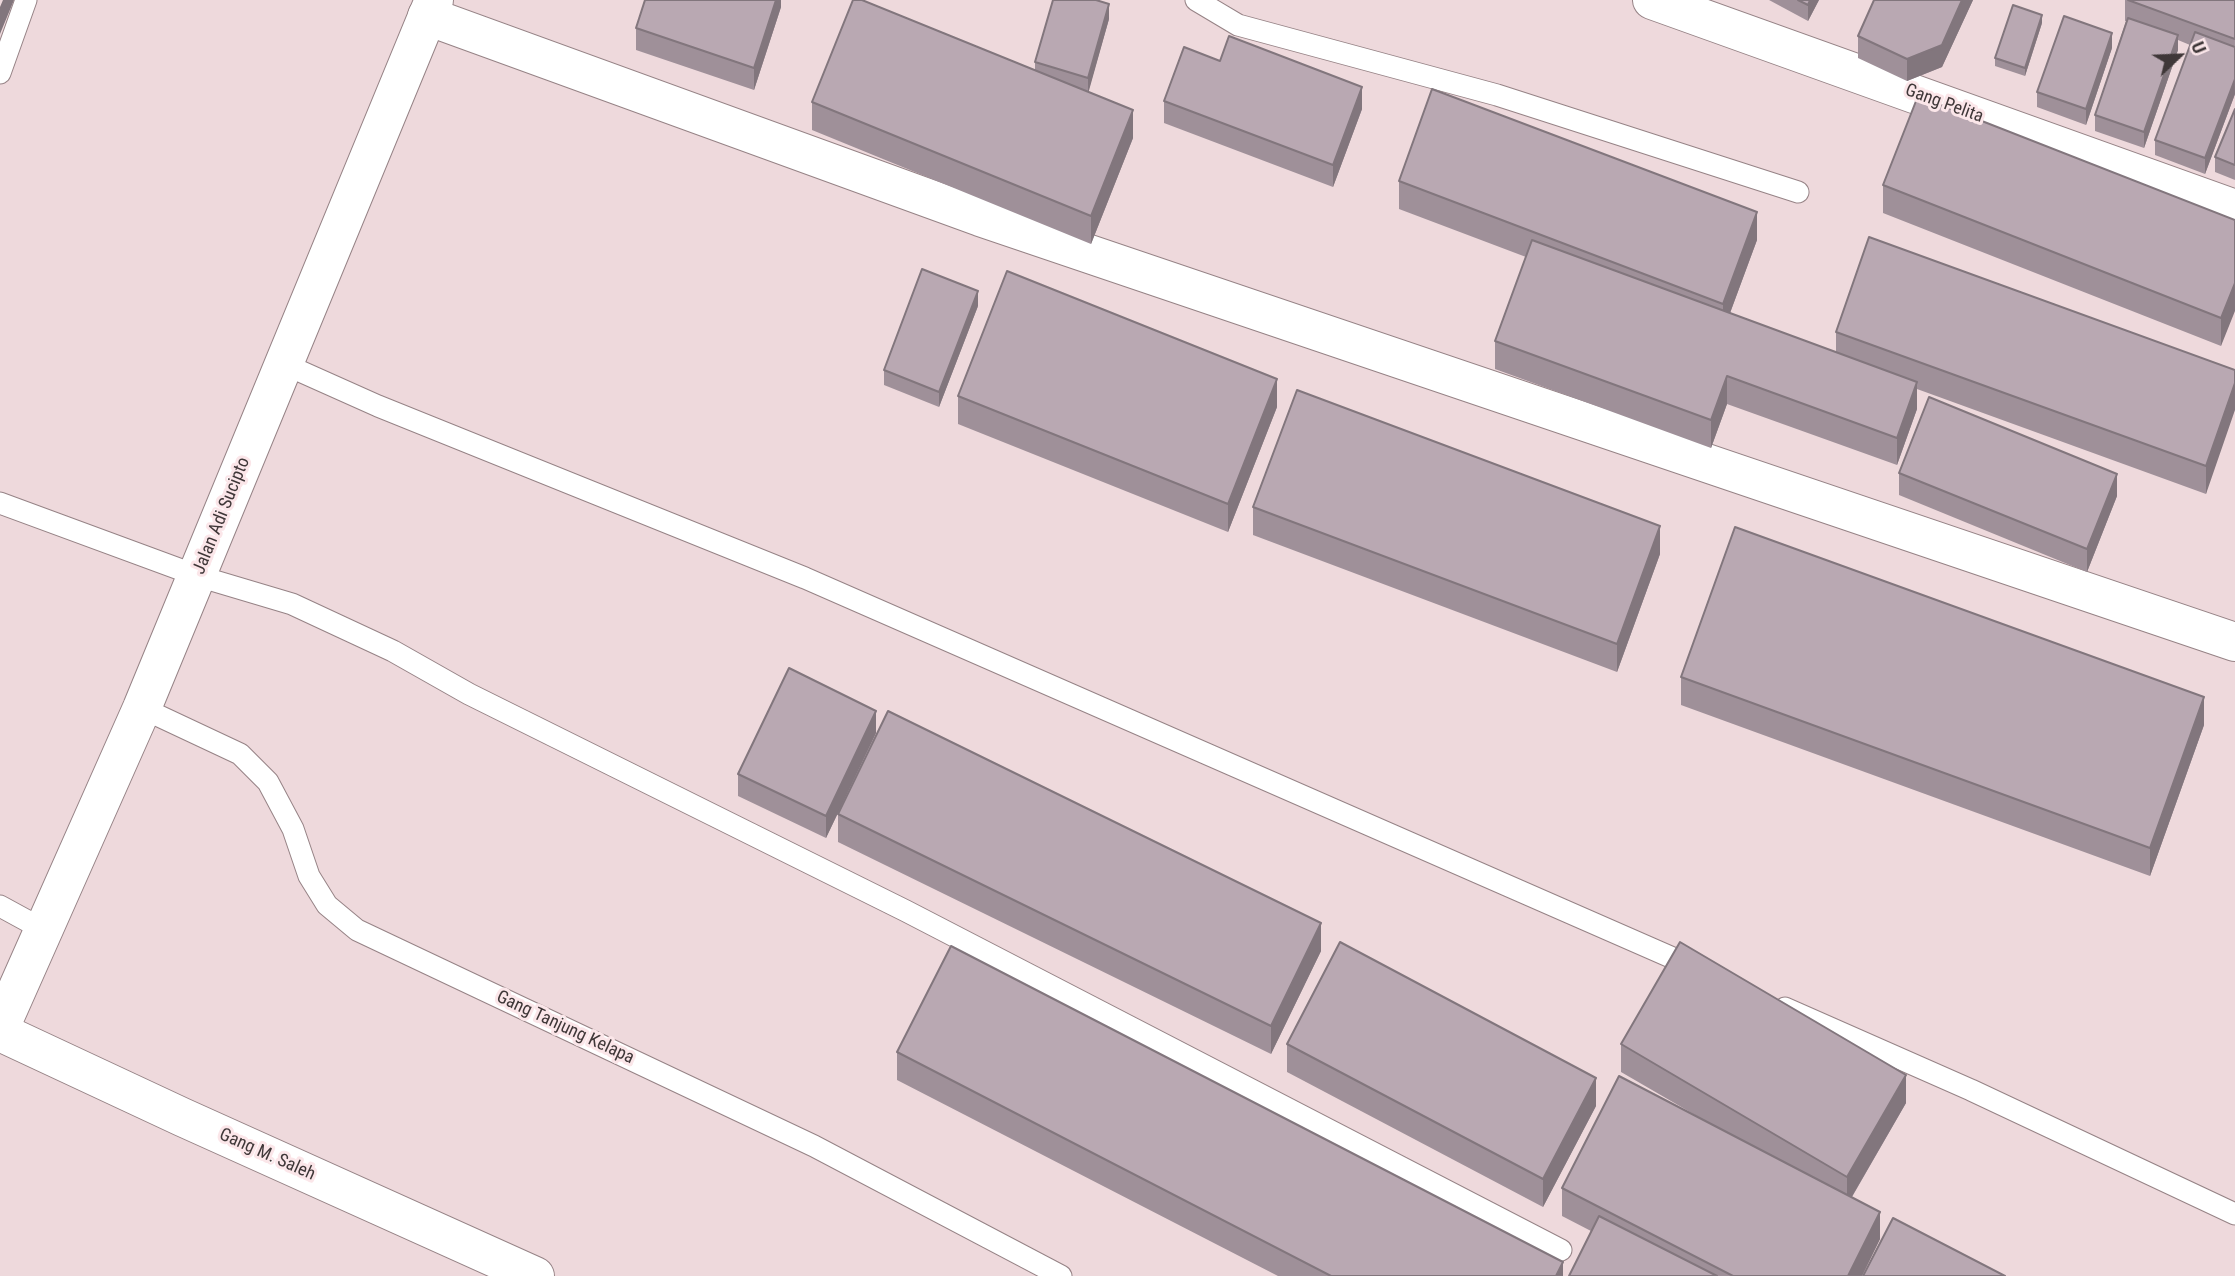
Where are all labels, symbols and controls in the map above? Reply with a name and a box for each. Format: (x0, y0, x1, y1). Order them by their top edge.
north arrow (2144, 21, 2214, 91)
text: U (2186, 38, 2211, 57)
street label: Gang Pelita (1902, 80, 1986, 128)
street label: Jalan Adi Sucipto (189, 454, 255, 578)
street label: Gang Tanjung Kelapa (493, 987, 637, 1069)
street label: Gang M. Saleh (216, 1124, 318, 1186)

